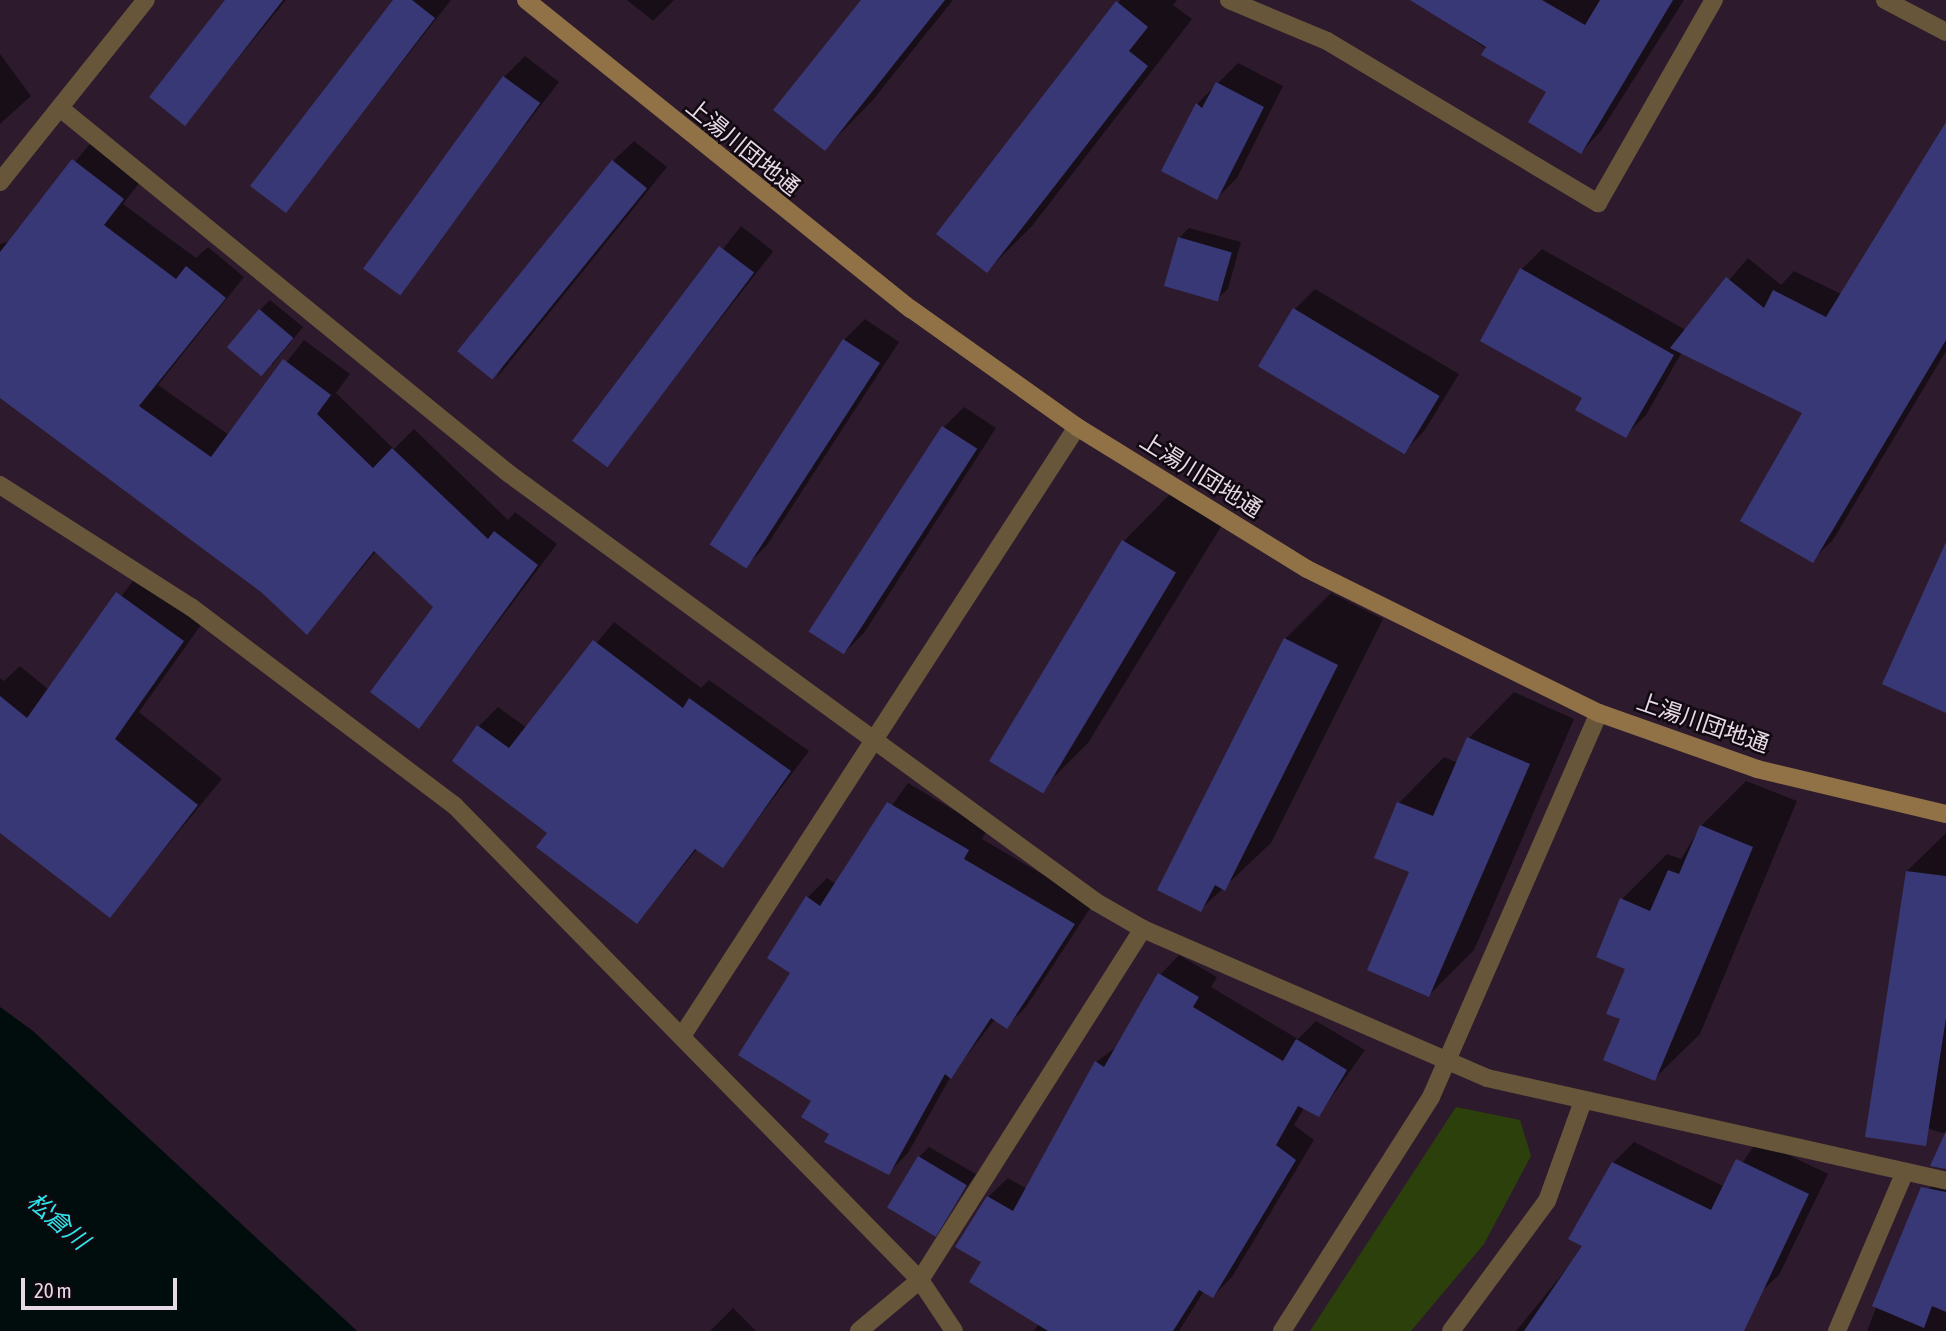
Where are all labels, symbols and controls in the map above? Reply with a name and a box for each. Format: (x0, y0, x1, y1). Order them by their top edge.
street label: 上湯川団地通 (681, 93, 805, 201)
street label: 上湯川団地通 (1135, 427, 1267, 523)
street label: 上湯川団地通 (1633, 687, 1773, 759)
water label: 松倉川 (21, 1187, 95, 1255)
scale bar (24, 1264, 180, 1308)
text: 20 m (34, 1278, 72, 1302)

